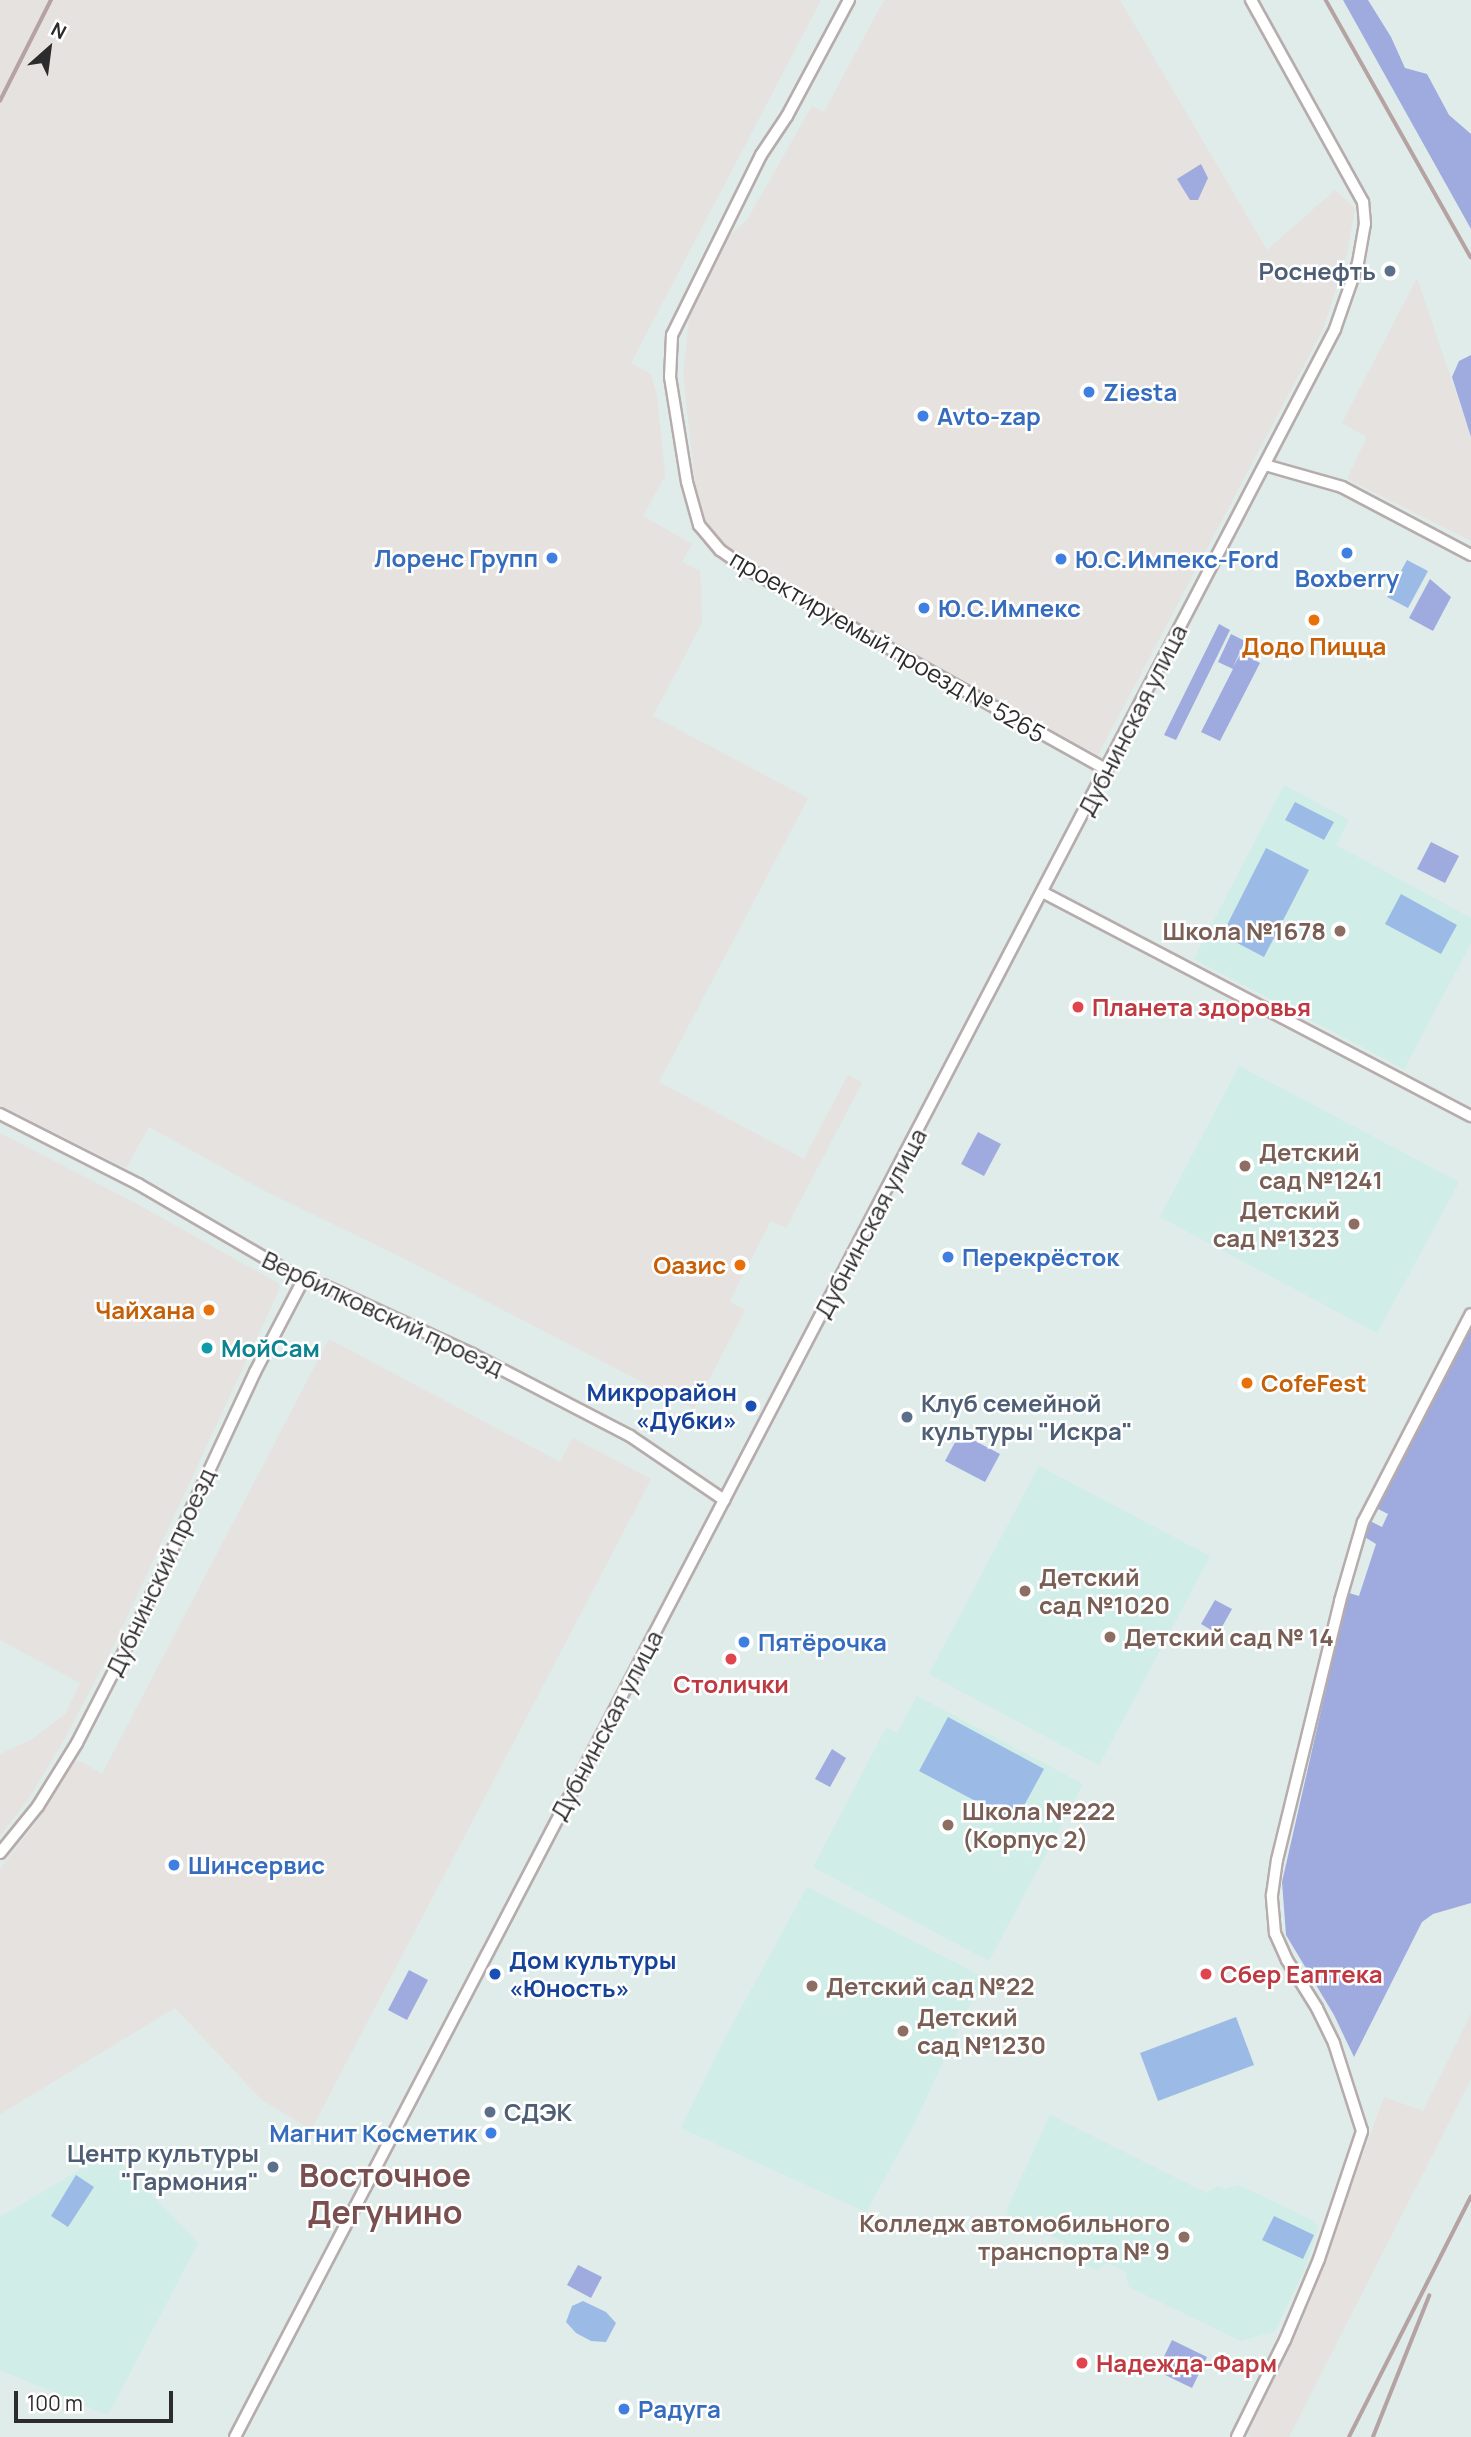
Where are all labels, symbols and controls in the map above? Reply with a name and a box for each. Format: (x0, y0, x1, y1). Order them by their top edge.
north arrow (14, 14, 84, 84)
text: N (47, 16, 71, 45)
place label: Роснефть (1258, 257, 1376, 285)
marker: Роснефть (1382, 263, 1398, 279)
place label: Ziesta (1103, 378, 1177, 406)
marker: Ziesta (1081, 384, 1097, 400)
place label: Avto-zap (937, 402, 1041, 430)
marker: Avto-zap (915, 408, 931, 424)
place label: Лоренс Групп (374, 544, 538, 572)
street label: проектируемый проезд № 5265 (725, 544, 1051, 748)
place label: Ю.С.Импекс-Ford (1075, 545, 1279, 573)
marker: Boxberry (1339, 545, 1355, 561)
marker: Лоренс Групп (544, 550, 560, 566)
marker: Ю.С.Импекс-Ford (1053, 551, 1069, 567)
place label: Boxberry (1295, 564, 1399, 592)
place label: Ю.С.Импекс (938, 594, 1081, 622)
marker: Ю.С.Импекс (916, 600, 932, 616)
marker: Додо Пицца (1306, 612, 1322, 628)
street label: Дубнинская улица (1071, 620, 1193, 820)
place label: Додо Пицца (1242, 632, 1386, 660)
place label: Школа №1678 (1163, 917, 1326, 945)
marker: Школа №1678 (1332, 923, 1348, 939)
place label: Планета здоровья (1092, 993, 1311, 1021)
marker: Планета здоровья (1070, 999, 1086, 1015)
street label: Дубнинская улица (808, 1123, 932, 1323)
place label: Детский сад №1241 (1259, 1138, 1383, 1194)
marker: Детский сад №1241 (1237, 1158, 1253, 1174)
place label: Детский сад №1323 (1213, 1196, 1340, 1252)
marker: Детский сад №1323 (1346, 1216, 1362, 1232)
place label: Перекрёсток (962, 1243, 1119, 1271)
street label: Вербилковский проезд (258, 1244, 508, 1382)
marker: Перекрёсток (940, 1249, 956, 1265)
place label: Оазис (653, 1251, 726, 1279)
marker: Оазис (732, 1257, 748, 1273)
place label: Чайхана (95, 1296, 195, 1324)
marker: Чайхана (201, 1302, 217, 1318)
place label: МойСам (221, 1334, 320, 1362)
marker: МойСам (199, 1340, 215, 1356)
place label: CofeFest (1261, 1369, 1367, 1397)
marker: CofeFest (1239, 1375, 1255, 1391)
place label: Микрорайон «Дубки» (586, 1378, 737, 1434)
place label: Клуб семейной культуры "Искра" (921, 1389, 1133, 1445)
marker: Микрорайон «Дубки» (743, 1398, 759, 1414)
marker: Клуб семейной культуры "Искра" (899, 1409, 915, 1425)
street label: Дубнинский проезд (99, 1464, 221, 1680)
place label: Детский сад №1020 (1039, 1563, 1170, 1619)
marker: Детский сад №1020 (1017, 1583, 1033, 1599)
place label: Детский сад № 14 (1124, 1623, 1334, 1651)
street label: Дубнинская улица (544, 1625, 668, 1825)
place label: Пятёрочка (758, 1628, 887, 1656)
marker: Детский сад № 14 (1102, 1629, 1118, 1645)
marker: Пятёрочка (736, 1634, 752, 1650)
marker: Столички (723, 1651, 739, 1667)
place label: Столички (673, 1670, 789, 1698)
place label: Школа №222 (Корпус 2) (962, 1797, 1115, 1853)
marker: Школа №222 (Корпус 2) (940, 1817, 956, 1833)
place label: Шинсервис (188, 1851, 325, 1879)
marker: Шинсервис (166, 1857, 182, 1873)
place label: Дом культуры «Юность» (509, 1946, 676, 2002)
place label: Сбер Еаптека (1220, 1960, 1383, 1988)
marker: Дом культуры «Юность» (487, 1966, 503, 1982)
marker: Сбер Еаптека (1198, 1966, 1214, 1982)
place label: Детский сад №22 (826, 1972, 1034, 2000)
marker: Детский сад №22 (804, 1978, 820, 1994)
place label: Детский сад №1230 (917, 2003, 1046, 2059)
marker: Детский сад №1230 (895, 2023, 911, 2039)
place label: СДЭК (504, 2098, 572, 2126)
marker: СДЭК (482, 2104, 498, 2120)
place label: Магнит Косметик (269, 2119, 477, 2147)
marker: Магнит Косметик (483, 2125, 499, 2141)
place label: Центр культуры "Гармония" (67, 2139, 259, 2195)
district label: Восточное Дегунино (299, 2157, 471, 2232)
marker: Центр культуры "Гармония" (265, 2159, 281, 2175)
place label: Колледж автомобильного транспорта № 9 (859, 2209, 1170, 2265)
marker: Колледж автомобильного транспорта № 9 (1176, 2229, 1192, 2245)
place label: Надежда-Фарм (1096, 2349, 1277, 2377)
marker: Надежда-Фарм (1074, 2355, 1090, 2371)
scale bar (18, 2378, 177, 2422)
text: 100 m (27, 2389, 83, 2417)
place label: Радуга (638, 2395, 721, 2423)
marker: Радуга (616, 2401, 632, 2417)

